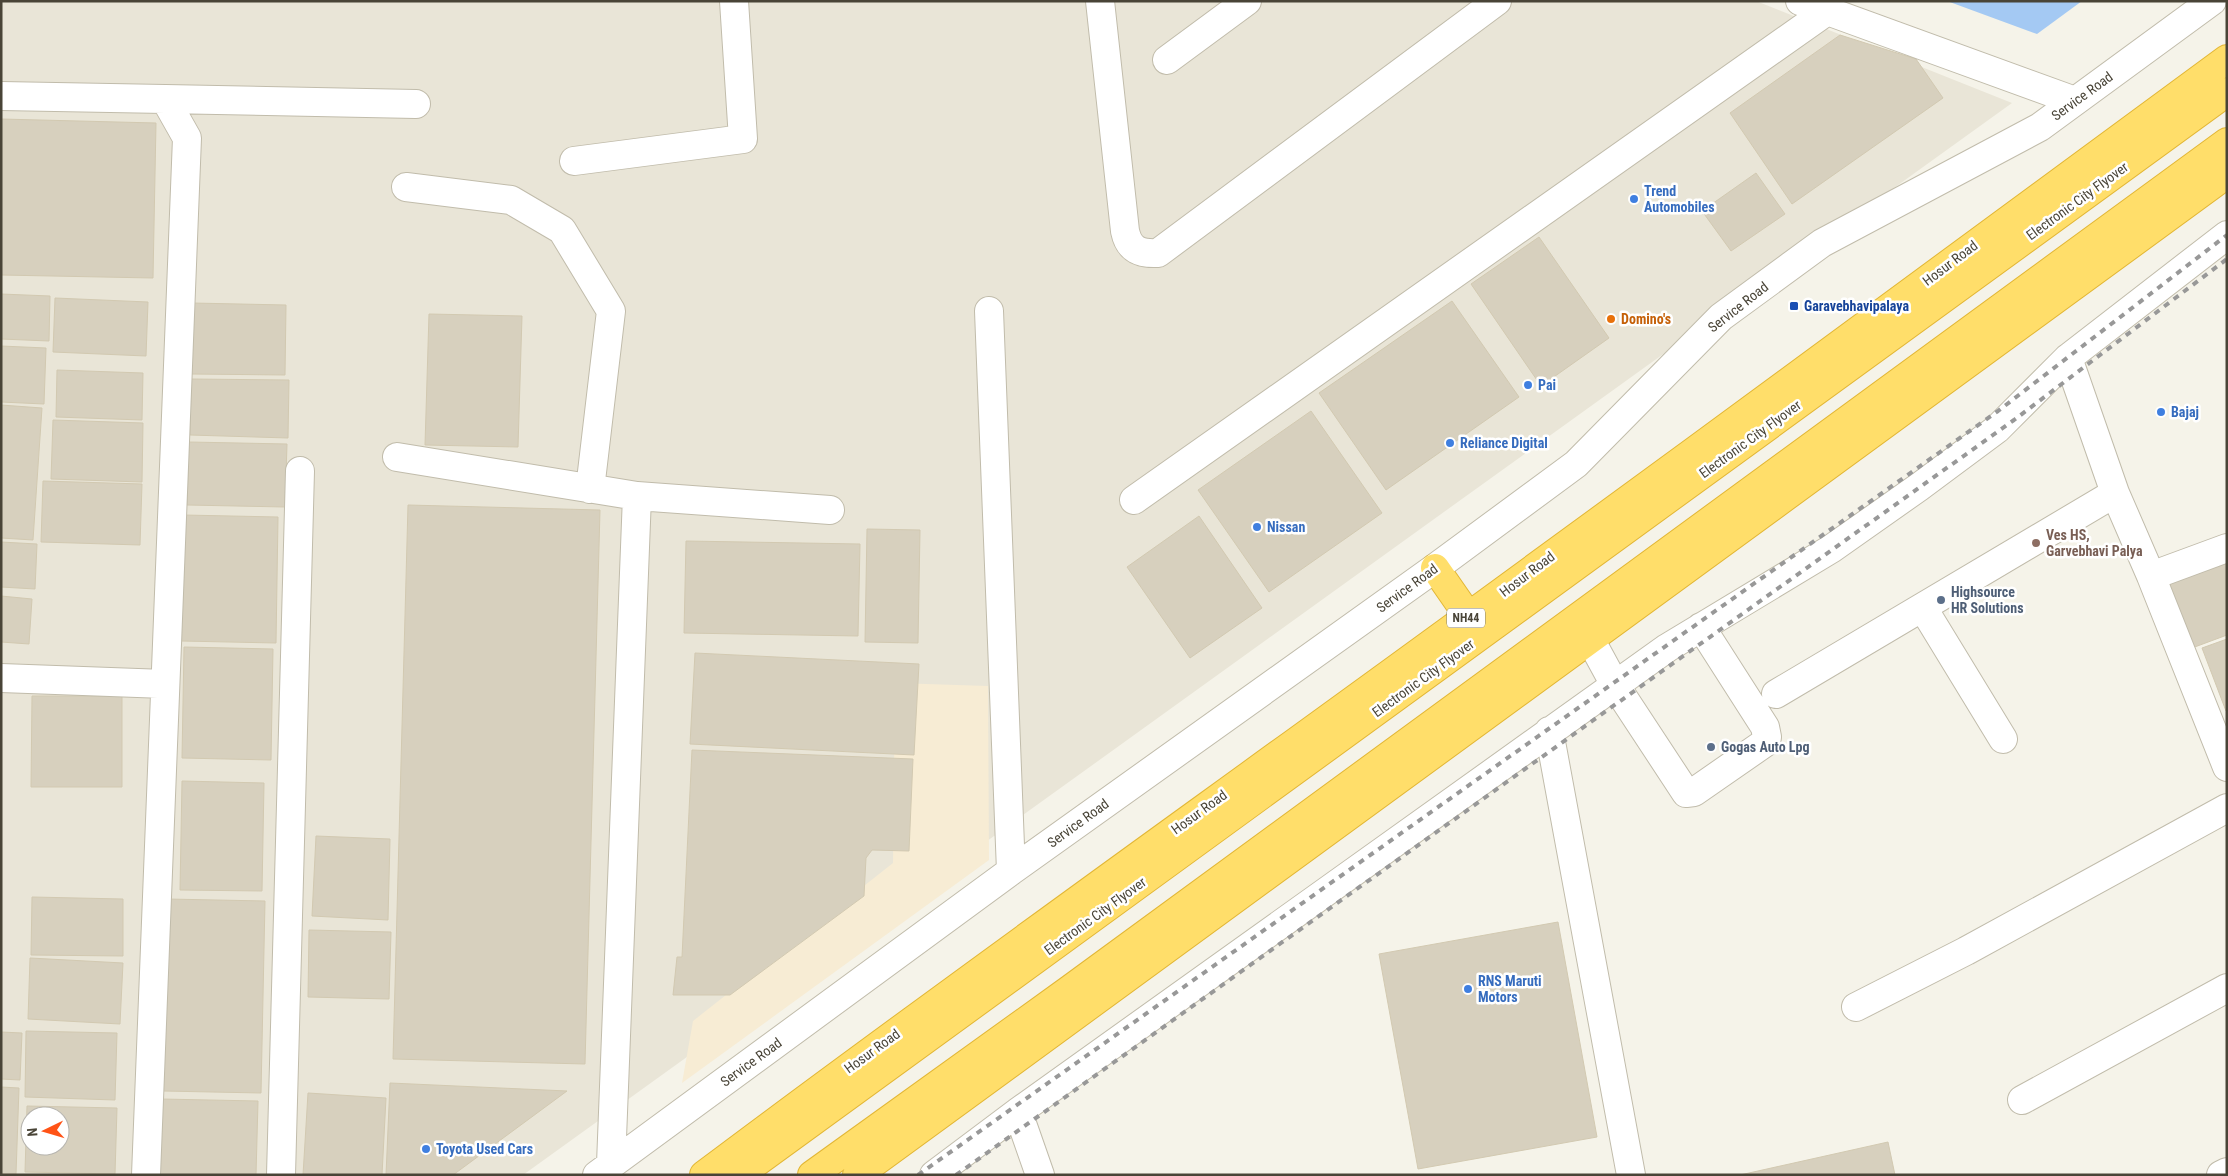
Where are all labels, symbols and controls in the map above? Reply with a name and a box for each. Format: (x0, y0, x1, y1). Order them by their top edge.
street label: Service Road (2048, 68, 2116, 124)
street label: Electronic City Flyover (2023, 159, 2131, 243)
place label: Trend Automobiles (1644, 183, 1715, 215)
marker: Trend Automobiles (1628, 193, 1640, 205)
street label: Hosur Road (1919, 237, 1981, 289)
street label: Service Road (1705, 279, 1771, 335)
place label: Garavebhavipalaya (1804, 298, 1909, 314)
marker: Garavebhavipalaya (1788, 300, 1800, 312)
place label: Domino's (1621, 311, 1671, 327)
marker: Domino's (1605, 313, 1617, 325)
place label: Pai (1538, 377, 1556, 393)
marker: Pai (1522, 379, 1534, 391)
street label: Electronic City Flyover (1696, 397, 1804, 481)
place label: Bajaj (2171, 404, 2199, 420)
marker: Bajaj (2155, 406, 2167, 418)
place label: Reliance Digital (1460, 435, 1548, 451)
marker: Reliance Digital (1444, 437, 1456, 449)
place label: Nissan (1267, 519, 1305, 535)
marker: Nissan (1251, 521, 1263, 533)
place label: Ves HS, Garvebhavi Palya (2046, 527, 2143, 559)
marker: Ves HS, Garvebhavi Palya (2030, 537, 2042, 549)
street label: Hosur Road (1496, 548, 1558, 600)
street label: Service Road (1373, 560, 1441, 616)
place label: Highsource HR Solutions (1951, 584, 2024, 616)
marker: Highsource HR Solutions (1935, 594, 1947, 606)
road number: NH44 (1447, 608, 1485, 628)
street label: Electronic City Flyover (1369, 636, 1477, 720)
place label: Gogas Auto Lpg (1721, 739, 1810, 755)
marker: Gogas Auto Lpg (1705, 741, 1717, 753)
street label: Hosur Road (1168, 787, 1230, 837)
street label: Service Road (1044, 795, 1112, 851)
street label: Electronic City Flyover (1041, 874, 1149, 958)
place label: RNS Maruti Motors (1478, 973, 1542, 1005)
marker: RNS Maruti Motors (1462, 983, 1474, 995)
street label: Hosur Road (841, 1026, 903, 1076)
street label: Service Road (717, 1034, 785, 1090)
north arrow (20, 1106, 70, 1156)
text: N (24, 1127, 40, 1137)
place label: Toyota Used Cars (436, 1141, 533, 1157)
marker: Toyota Used Cars (420, 1143, 432, 1155)

